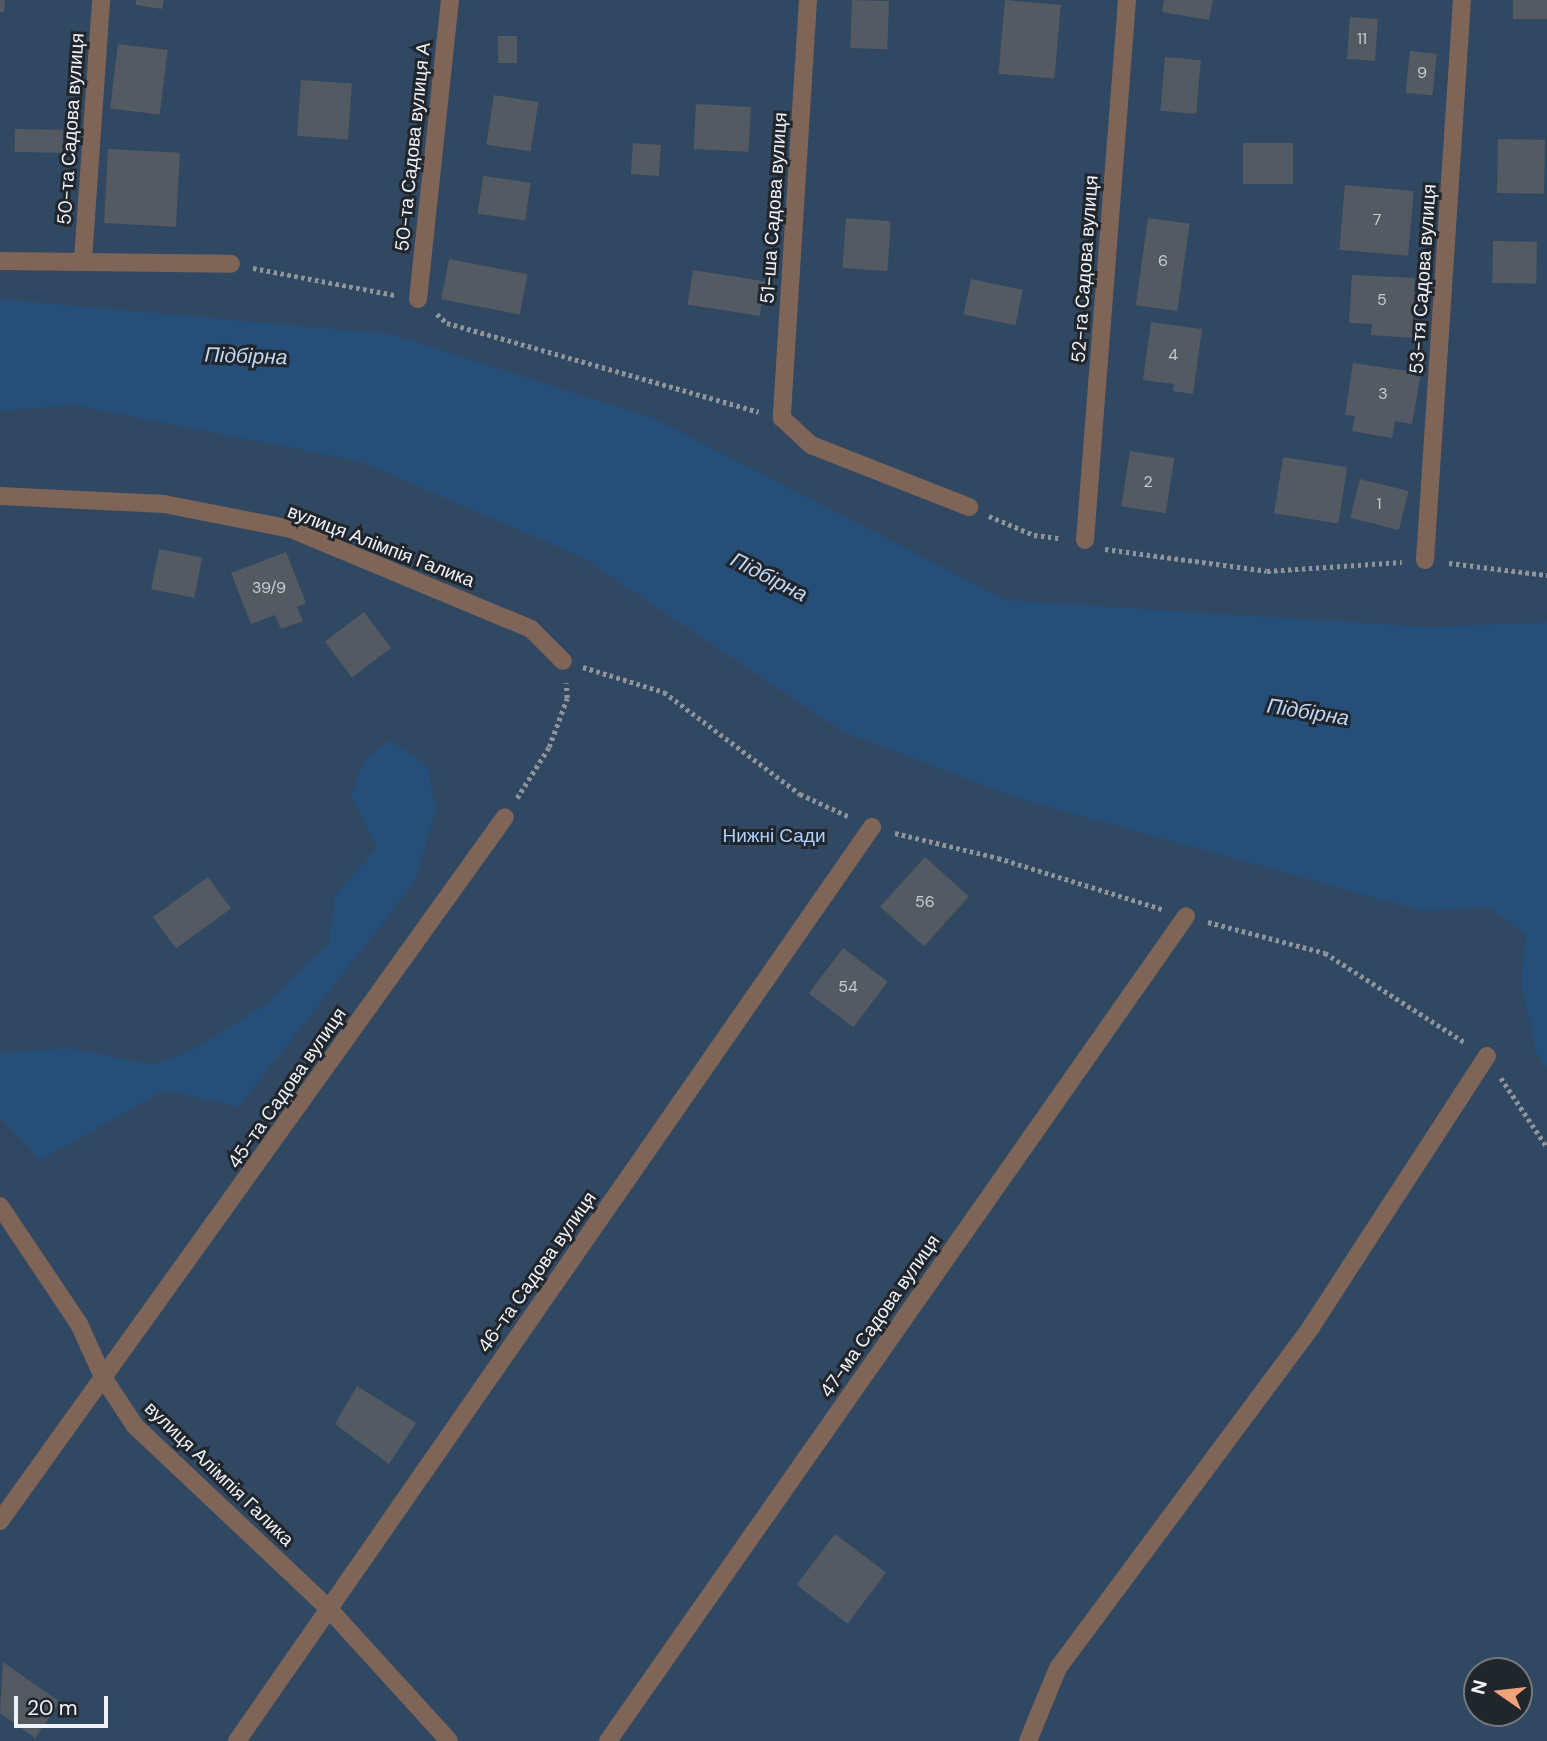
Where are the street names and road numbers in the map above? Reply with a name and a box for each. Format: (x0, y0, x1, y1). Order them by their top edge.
street label: 50-та Садова вулиця (53, 32, 89, 226)
street label: 50-та Садова вулиця А (391, 41, 435, 253)
street label: 51-ша Садова вулиця (756, 111, 792, 305)
street label: 52-га Садова вулиця (1067, 174, 1103, 364)
street label: 53-тя Садова вулиця (1405, 183, 1441, 375)
street label: вулиця Алімпія Галика (284, 500, 478, 592)
street label: 45-та Садова вулиця (223, 1003, 351, 1173)
street label: 46-та Садова вулиця (473, 1187, 601, 1357)
street label: 47-ма Садова вулиця (815, 1230, 945, 1402)
street label: вулиця Алімпія Галика (140, 1397, 298, 1551)

